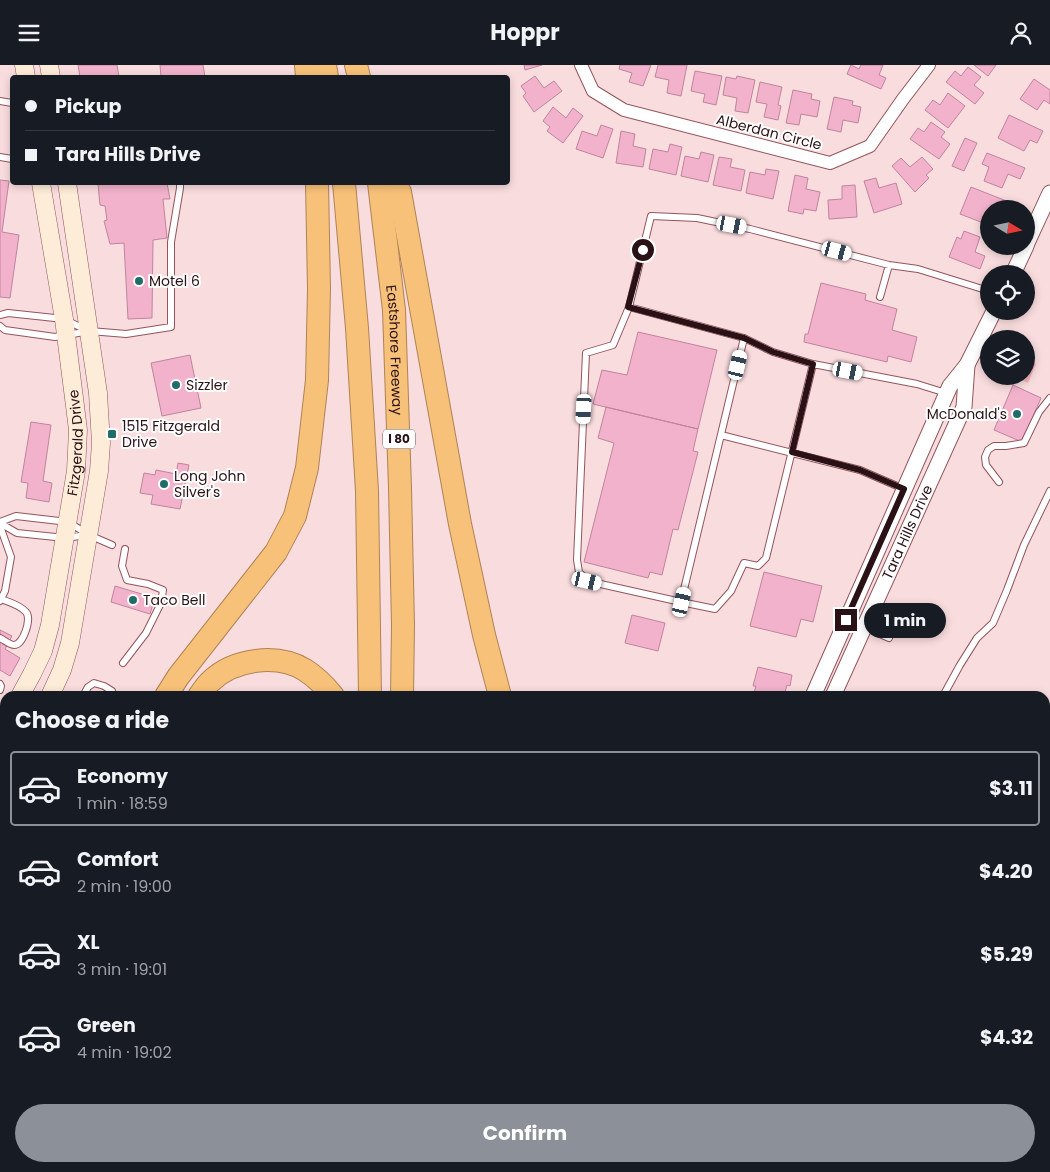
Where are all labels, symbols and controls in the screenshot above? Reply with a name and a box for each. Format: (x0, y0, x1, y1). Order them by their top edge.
text: Hoppr (490, 17, 560, 48)
icon: menu (15, 19, 43, 47)
icon: person (1007, 19, 1035, 47)
text: Pickup (55, 93, 121, 120)
street label: Alberdan Circle (714, 109, 824, 155)
text: Tara Hills Drive (55, 141, 201, 168)
north arrow (980, 200, 1035, 255)
map controls (980, 200, 1035, 385)
car (715, 215, 748, 235)
route start (632, 239, 654, 261)
car (820, 240, 853, 262)
button: locate (980, 265, 1035, 320)
place label: Motel 6 (149, 271, 200, 291)
marker: Motel 6 (133, 275, 145, 287)
street label: Eastshore Freeway (381, 284, 408, 416)
button: layers (980, 330, 1035, 385)
car (727, 349, 748, 381)
car (831, 361, 864, 381)
place label: Sizzler (186, 375, 228, 395)
marker: Sizzler (170, 379, 182, 391)
street label: Fitzgerald Drive (62, 388, 88, 497)
car (575, 394, 592, 424)
place label: McDonald's (927, 404, 1007, 424)
marker: McDonald's (1011, 408, 1023, 420)
place label: 1515 Fitzgerald Drive (122, 416, 220, 452)
marker: 1515 Fitzgerald Drive (106, 428, 118, 440)
road number: I 80 (383, 429, 415, 449)
place label: Long John Silver's (174, 466, 245, 502)
marker: Long John Silver's (158, 478, 170, 490)
street label: Tara Hills Drive (877, 481, 938, 583)
car (570, 570, 603, 592)
car (671, 586, 692, 618)
place label: Taco Bell (143, 590, 205, 610)
marker: Taco Bell (127, 594, 139, 606)
callout: 1 min (864, 603, 946, 637)
route end (835, 609, 857, 631)
text: 1 min (884, 609, 926, 632)
text: Choose a ride (15, 705, 169, 736)
text: Economy (77, 763, 168, 790)
icon: car (17, 766, 62, 811)
text: $3.11 (989, 775, 1033, 802)
text: 1 min · 18:59 (77, 792, 168, 815)
text: Comfort (77, 846, 159, 873)
icon: car (17, 849, 62, 894)
text: $4.20 (979, 858, 1033, 885)
text: 2 min · 19:00 (77, 875, 172, 898)
text: XL (77, 929, 100, 956)
icon: car (17, 932, 62, 977)
text: $5.29 (980, 941, 1033, 968)
text: 3 min · 19:01 (77, 958, 167, 981)
text: Green (77, 1012, 136, 1039)
icon: car (17, 1015, 62, 1060)
text: $4.32 (980, 1024, 1033, 1051)
text: 4 min · 19:02 (77, 1041, 172, 1064)
button: Confirm (15, 1104, 1035, 1162)

